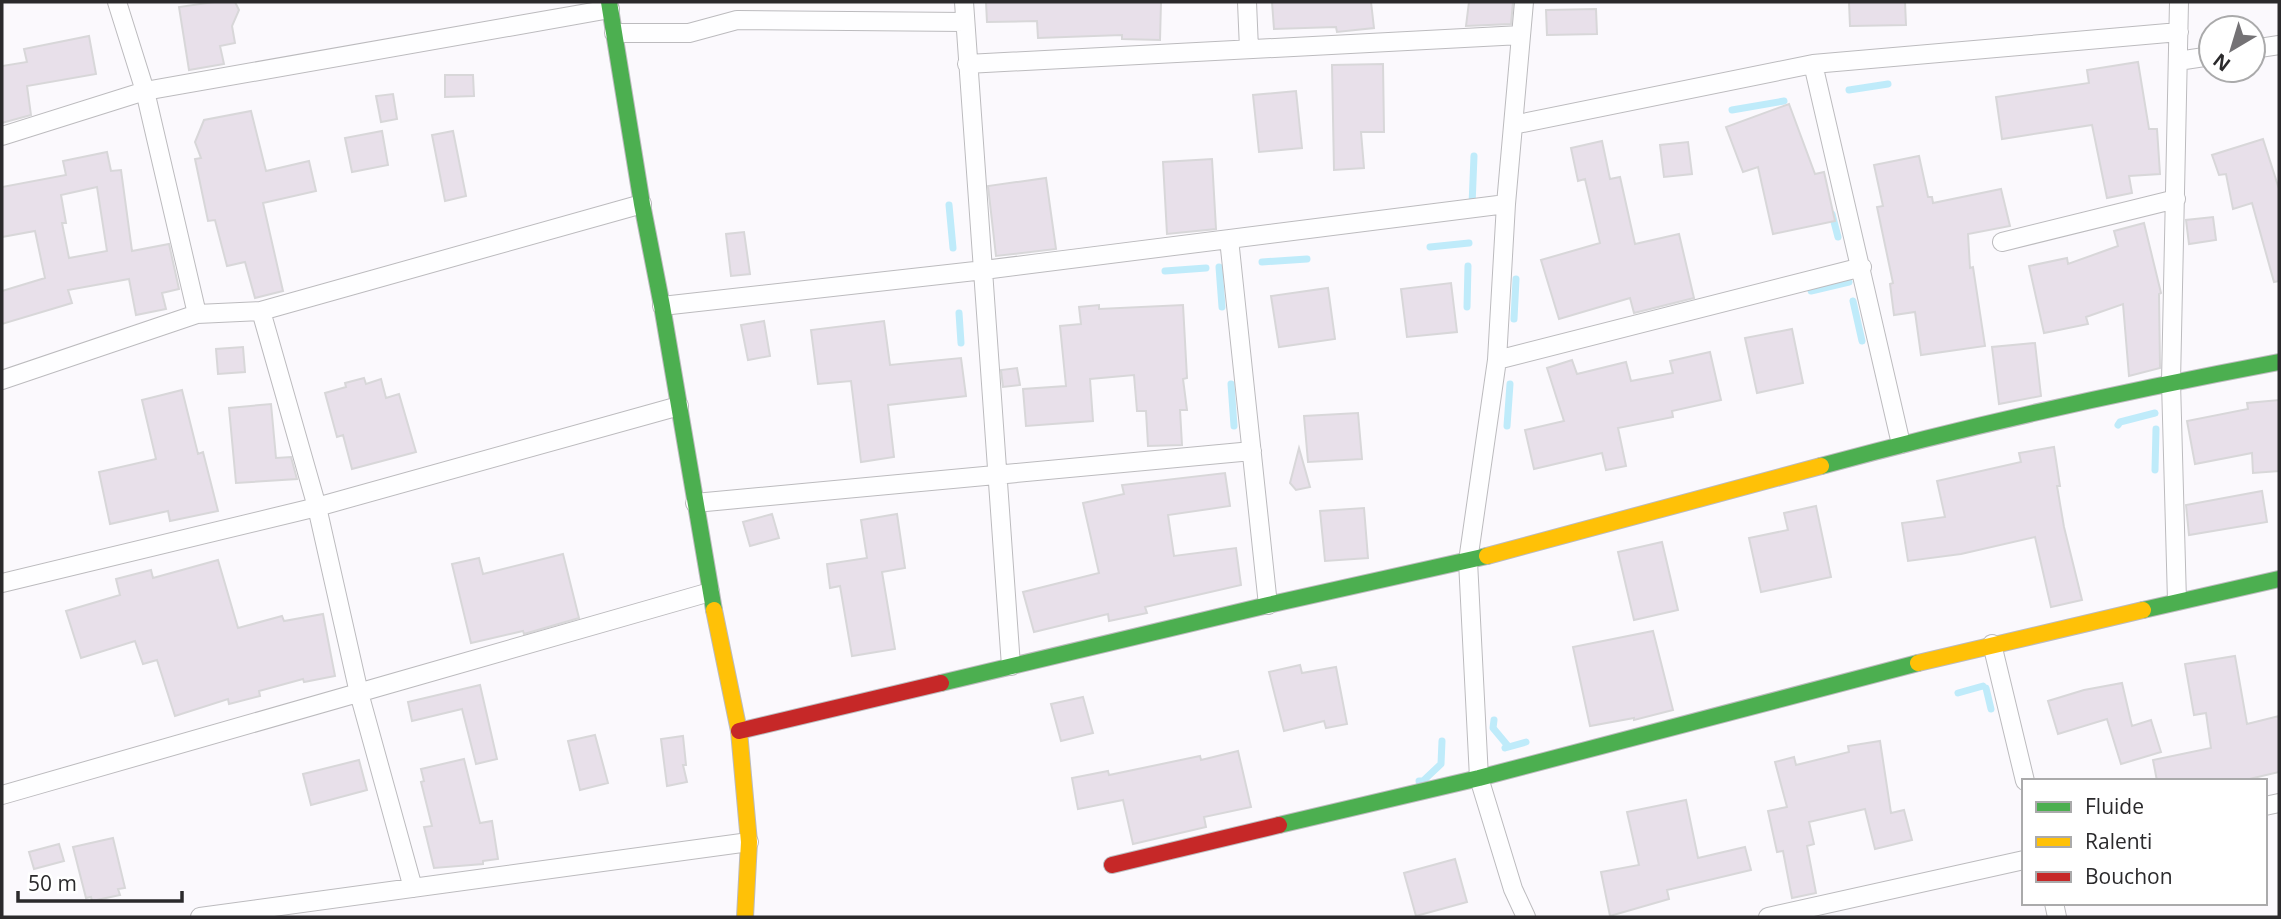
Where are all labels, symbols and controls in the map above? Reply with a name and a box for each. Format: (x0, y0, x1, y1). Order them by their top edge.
north arrow (2197, 14, 2267, 84)
text: N (2207, 47, 2236, 77)
legend (2022, 779, 2267, 905)
text: Fluide (2085, 792, 2144, 820)
text: Ralenti (2085, 827, 2152, 855)
scale bar (18, 860, 182, 904)
text: Bouchon (2085, 862, 2173, 890)
text: 50 m (28, 869, 77, 897)

